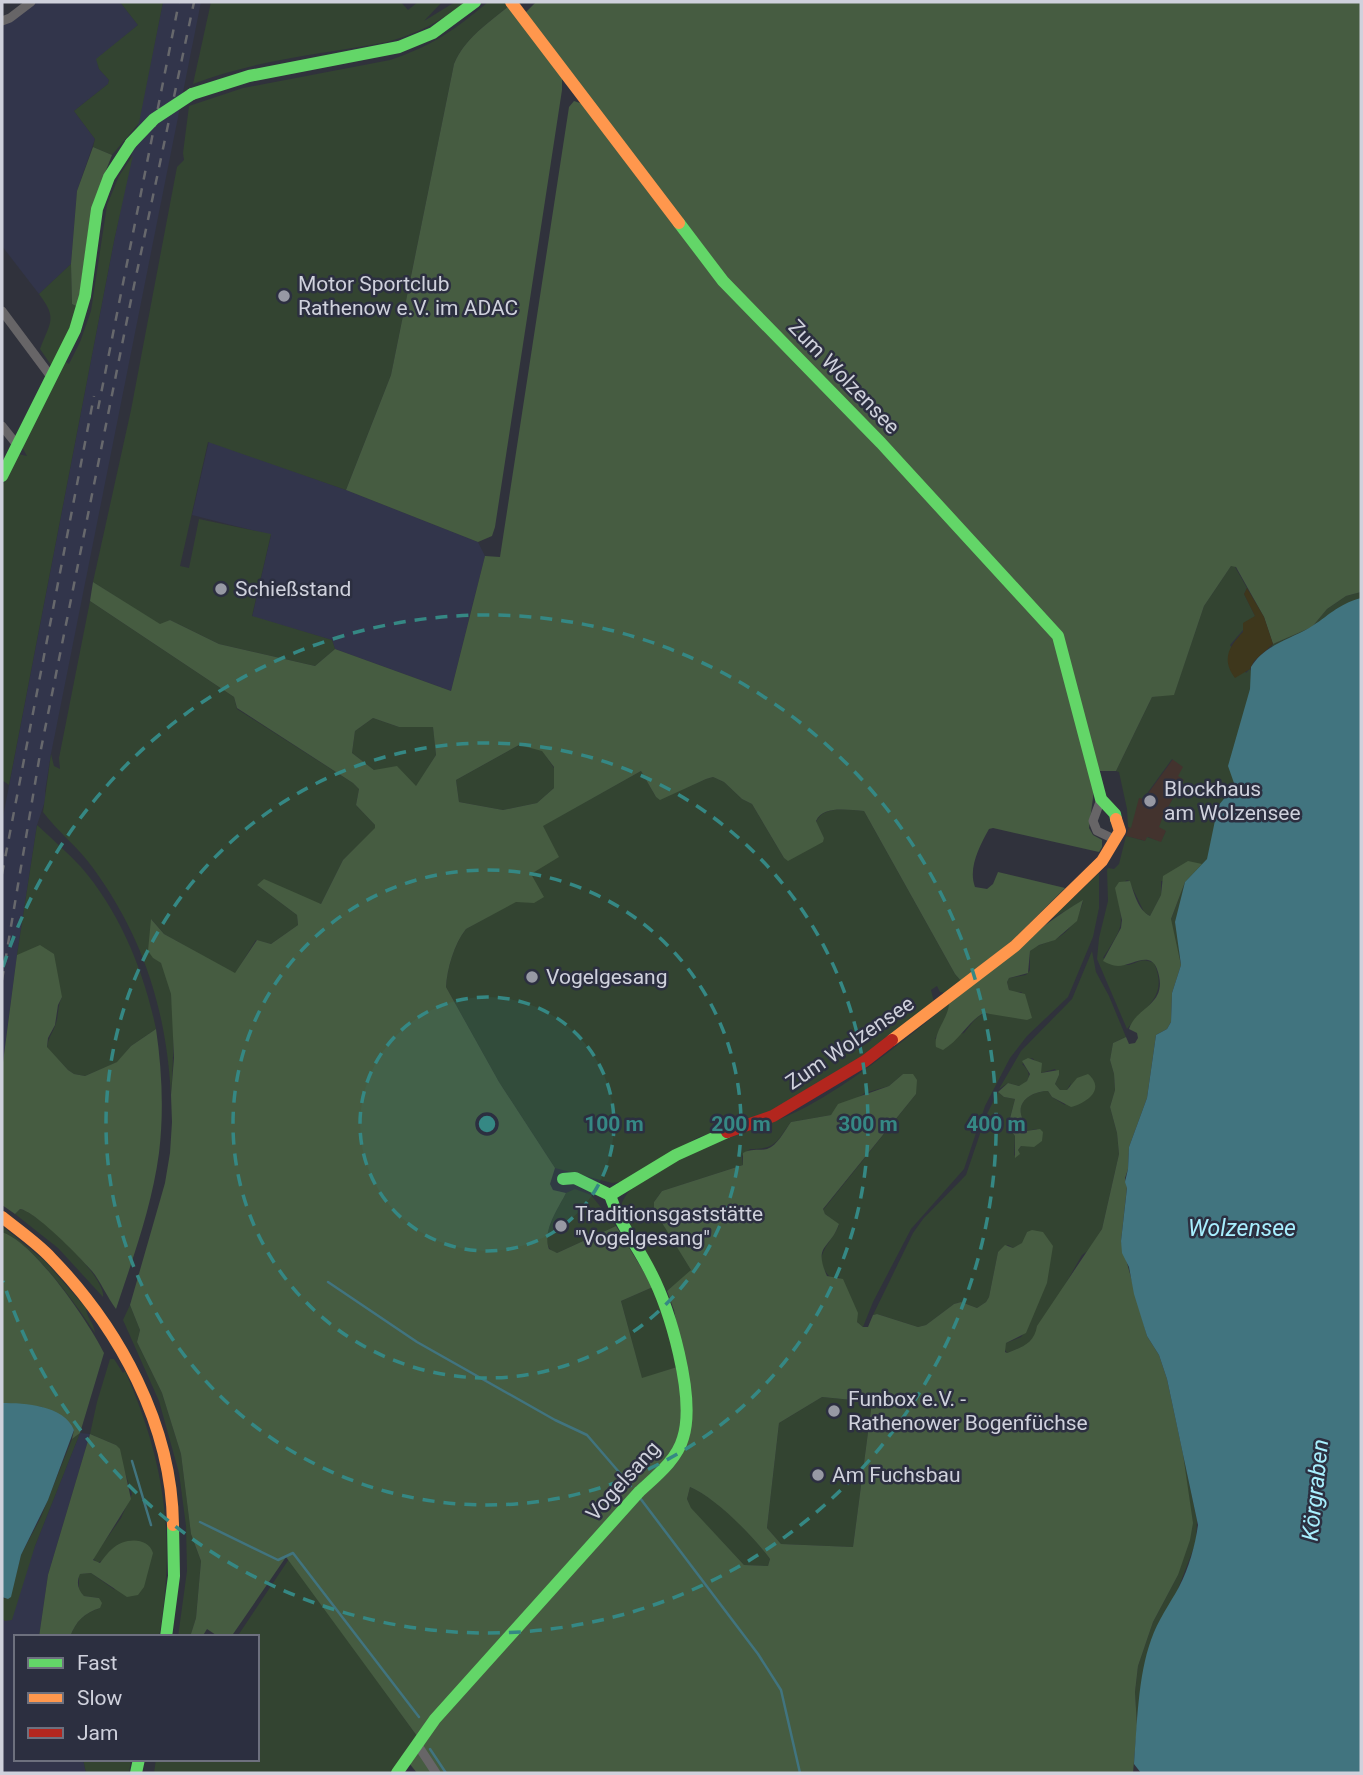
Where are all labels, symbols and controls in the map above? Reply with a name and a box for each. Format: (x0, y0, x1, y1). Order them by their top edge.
place label: Motor Sportclub Rathenow e.V. im ADAC (298, 272, 518, 320)
marker: Motor Sportclub Rathenow e.V. im ADAC (276, 288, 292, 304)
street label: Zum Wolzensee (784, 315, 904, 439)
place label: Schießstand (235, 577, 351, 601)
marker: Schießstand (213, 581, 229, 597)
place label: Blockhaus am Wolzensee (1164, 777, 1301, 825)
marker: Blockhaus am Wolzensee (1142, 793, 1158, 809)
place label: Vogelgesang (546, 965, 668, 989)
marker: Vogelgesang (524, 969, 540, 985)
street label: Zum Wolzensee (781, 991, 919, 1095)
centre of rings (475, 1112, 499, 1136)
text: 100 m (584, 1112, 644, 1136)
text: 200 m (711, 1112, 771, 1136)
text: 300 m (838, 1112, 898, 1136)
text: 400 m (966, 1112, 1026, 1136)
place label: Traditionsgaststätte "Vogelgesang" (575, 1202, 763, 1250)
water label: Wolzensee (1188, 1215, 1296, 1242)
marker: Traditionsgaststätte "Vogelgesang" (553, 1218, 569, 1234)
place label: Funbox e.V. - Rathenower Bogenfüchse (848, 1387, 1088, 1435)
marker: Funbox e.V. - Rathenower Bogenfüchse (826, 1403, 842, 1419)
street label: Vogelsang (581, 1436, 665, 1526)
water label: Körgraben (1297, 1438, 1334, 1542)
place label: Am Fuchsbau (832, 1463, 960, 1487)
marker: Am Fuchsbau (810, 1467, 826, 1483)
legend (14, 1635, 259, 1761)
text: Fast (77, 1651, 118, 1675)
text: Slow (77, 1686, 123, 1710)
text: Jam (77, 1721, 118, 1745)

